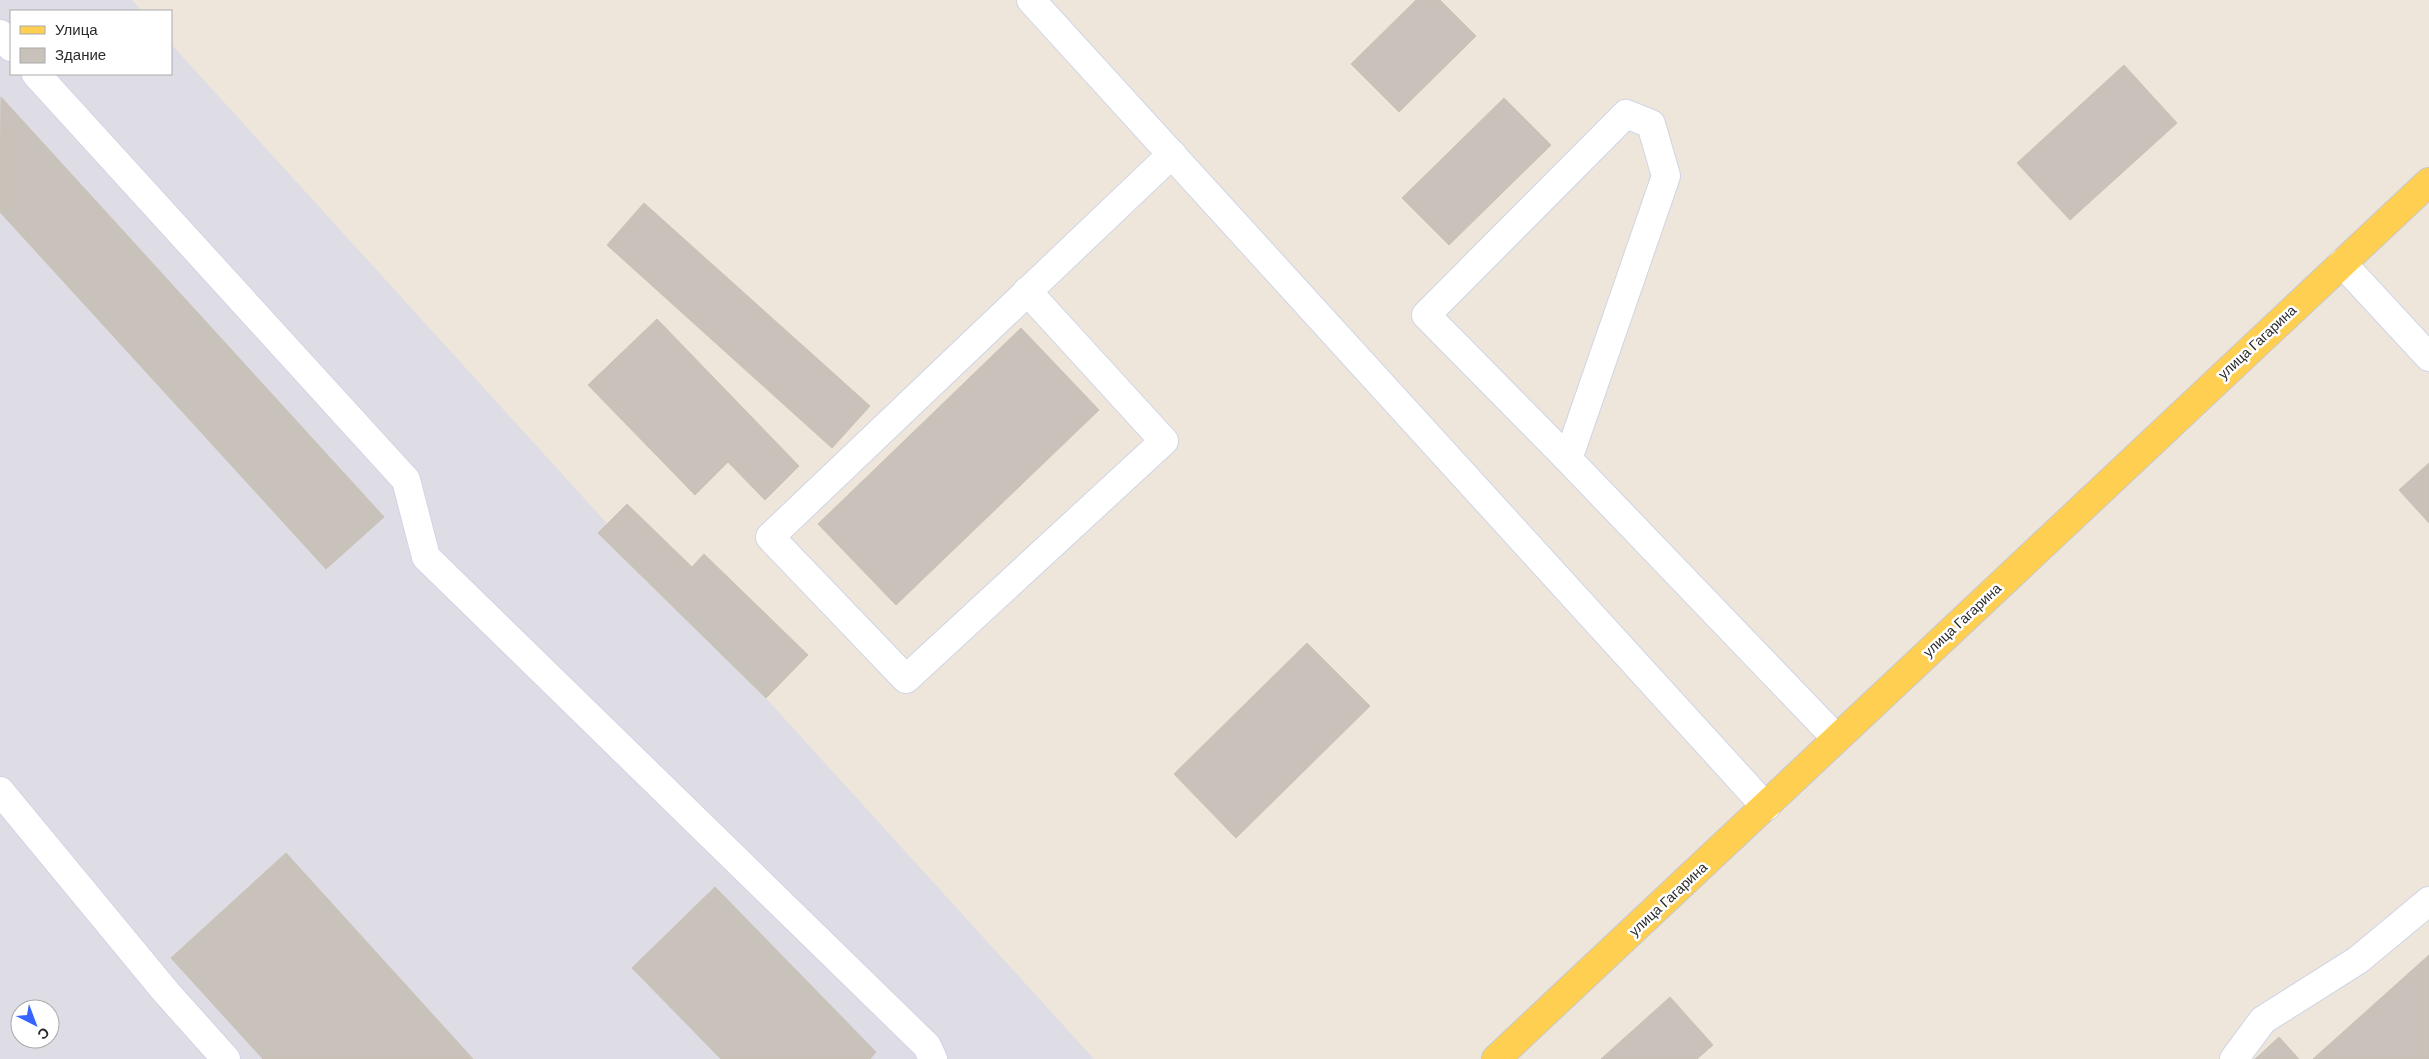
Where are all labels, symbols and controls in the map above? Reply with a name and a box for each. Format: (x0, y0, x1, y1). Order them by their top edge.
legend (10, 10, 172, 75)
text: Улица (55, 20, 98, 40)
text: Здание (55, 45, 106, 65)
street label: улица Гагарина (2214, 301, 2300, 383)
street label: улица Гагарина (1919, 579, 2005, 661)
street label: улица Гагарина (1625, 858, 1711, 940)
north arrow (10, 999, 60, 1049)
text: С (34, 1024, 53, 1044)

